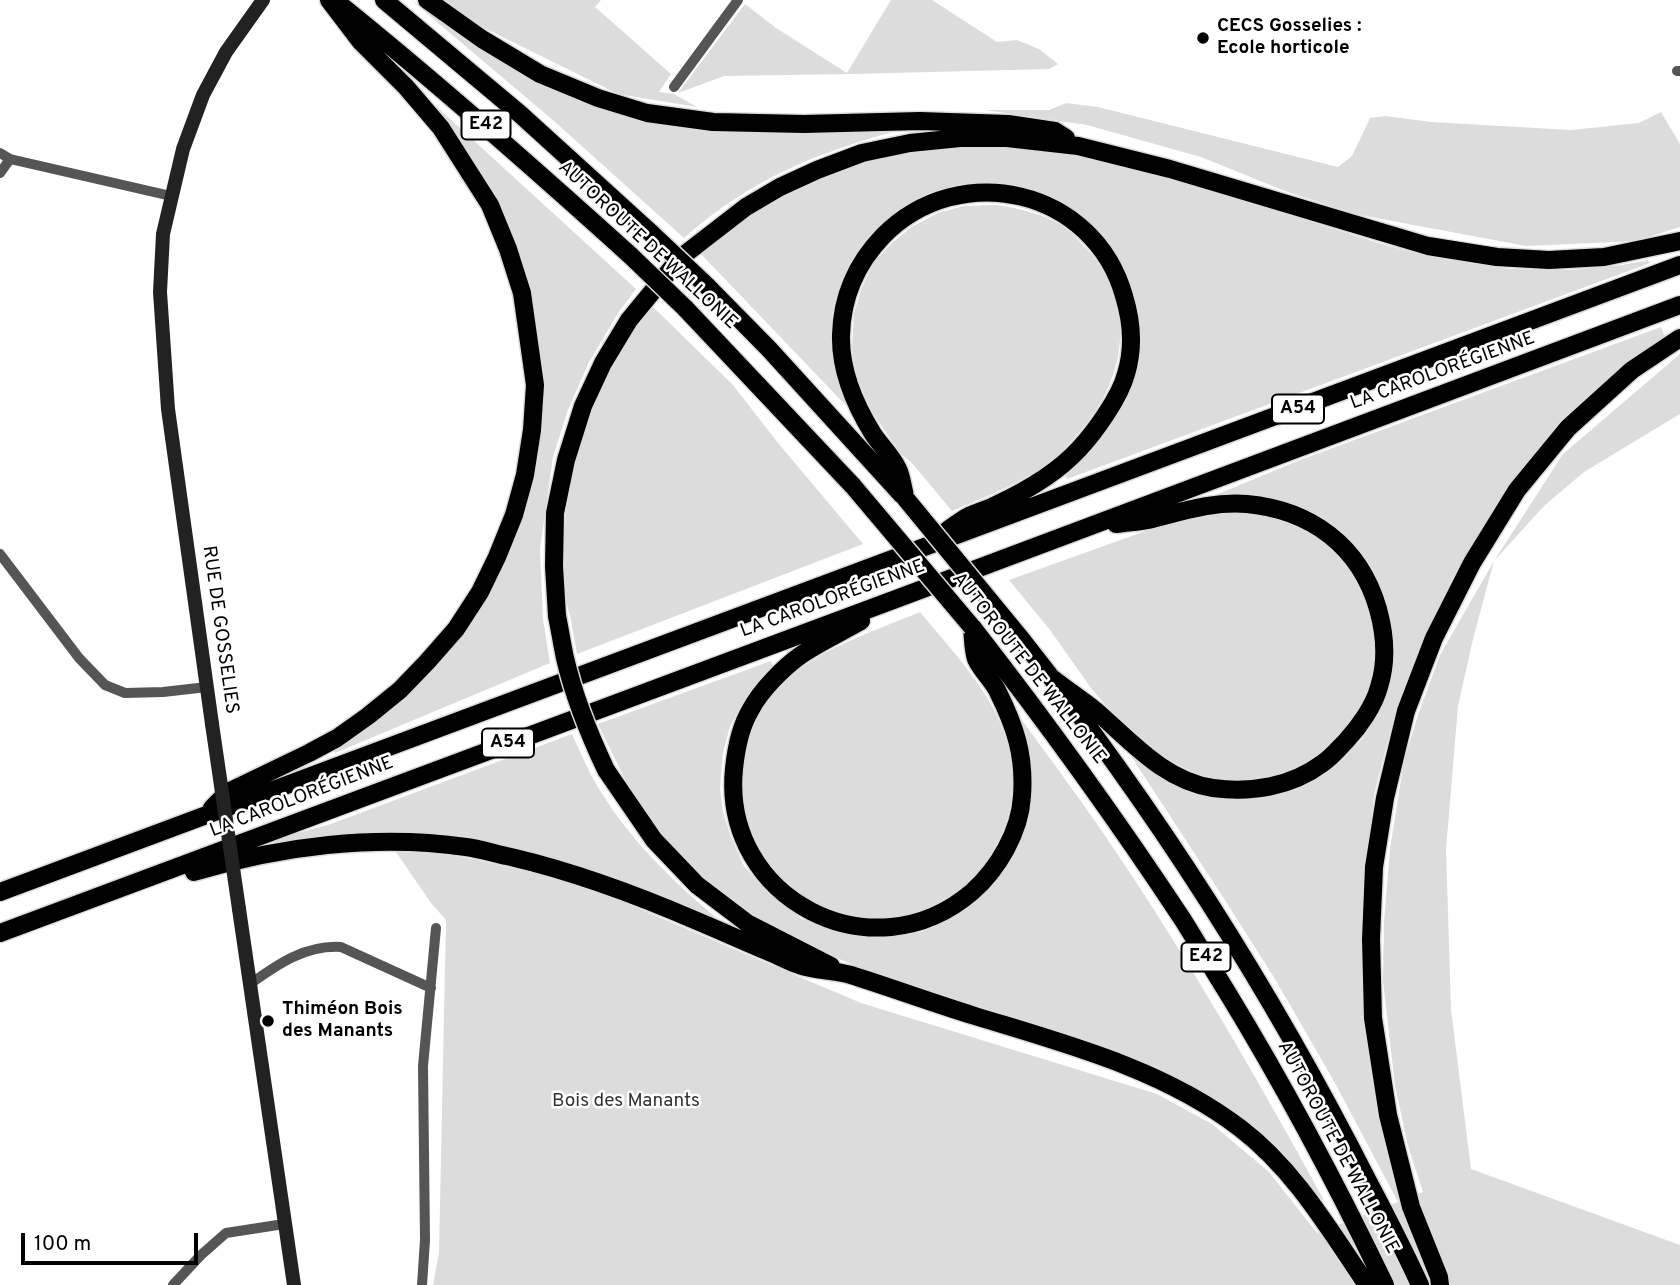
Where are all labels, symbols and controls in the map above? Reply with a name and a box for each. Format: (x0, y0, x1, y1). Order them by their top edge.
place label: CECS Gosselies : Ecole horticole (1217, 16, 1362, 60)
marker: CECS Gosselies : Ecole horticole (1195, 30, 1211, 46)
road number: E42 (462, 110, 510, 140)
street label: AUTOROUTE DE WALLONIE (553, 157, 741, 335)
street label: LA CAROLORÉGIENNE (1348, 328, 1538, 416)
road number: A54 (1272, 394, 1324, 424)
street label: RUE DE GOSSELIES (196, 544, 242, 716)
street label: LA CAROLORÉGIENNE (738, 556, 928, 644)
street label: AUTOROUTE DE WALLONIE (946, 569, 1110, 769)
road number: A54 (482, 728, 534, 758)
street label: LA CAROLORÉGIENNE (207, 752, 397, 844)
road number: E42 (1182, 942, 1230, 972)
place label: Thiméon Bois des Manants (282, 999, 403, 1043)
marker: Thiméon Bois des Manants (260, 1013, 276, 1029)
street label: AUTOROUTE DE WALLONIE (1271, 1038, 1403, 1258)
park label: Bois des Manants (552, 1091, 700, 1113)
scale bar (24, 1218, 201, 1262)
text: 100 m (34, 1231, 91, 1258)

